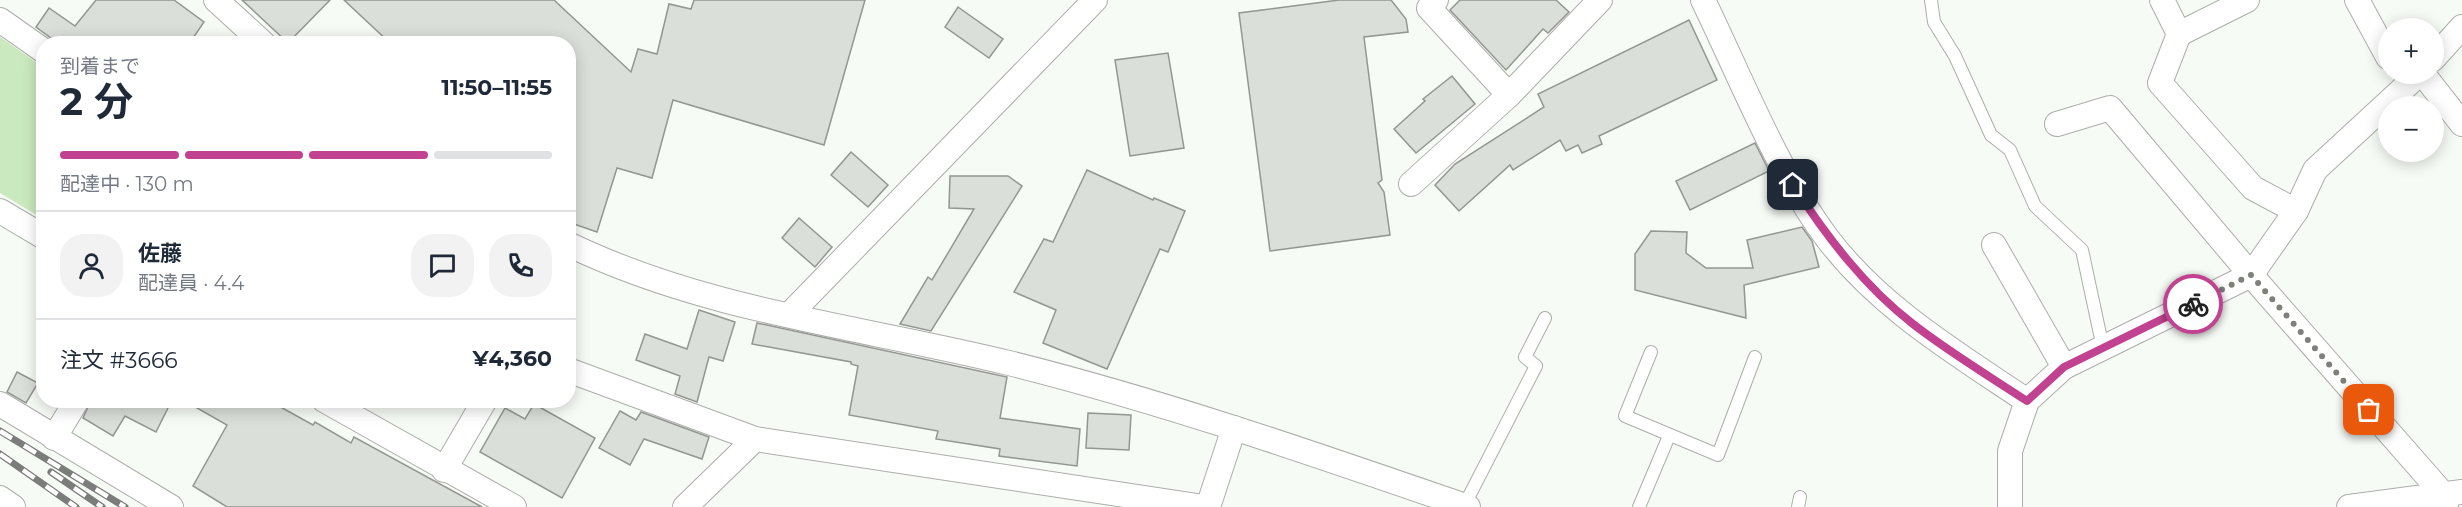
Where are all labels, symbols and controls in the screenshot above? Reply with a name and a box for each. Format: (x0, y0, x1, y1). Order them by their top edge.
map controls (2378, 18, 2444, 162)
button: + (2378, 18, 2444, 84)
text: 到着まで (60, 54, 140, 78)
text: 11:50–11:55 (441, 74, 552, 101)
text: 2 分 (60, 77, 133, 125)
button: − (2378, 96, 2444, 162)
pin (1767, 159, 1818, 210)
icon: home (1776, 168, 1809, 201)
text: 配達中 · 130 m (60, 172, 194, 196)
button: person (60, 234, 123, 297)
button: chat (411, 234, 474, 297)
button: phone (489, 234, 552, 297)
text: 佐藤 (138, 240, 182, 267)
text: 配達員 · 4.4 (138, 271, 244, 295)
courier (2163, 274, 2223, 334)
icon: bike (2177, 288, 2210, 321)
text: ¥4,360 (472, 345, 552, 372)
text: 注文 #3666 (60, 347, 178, 374)
pin (2343, 384, 2394, 435)
icon: bag (2352, 393, 2385, 426)

